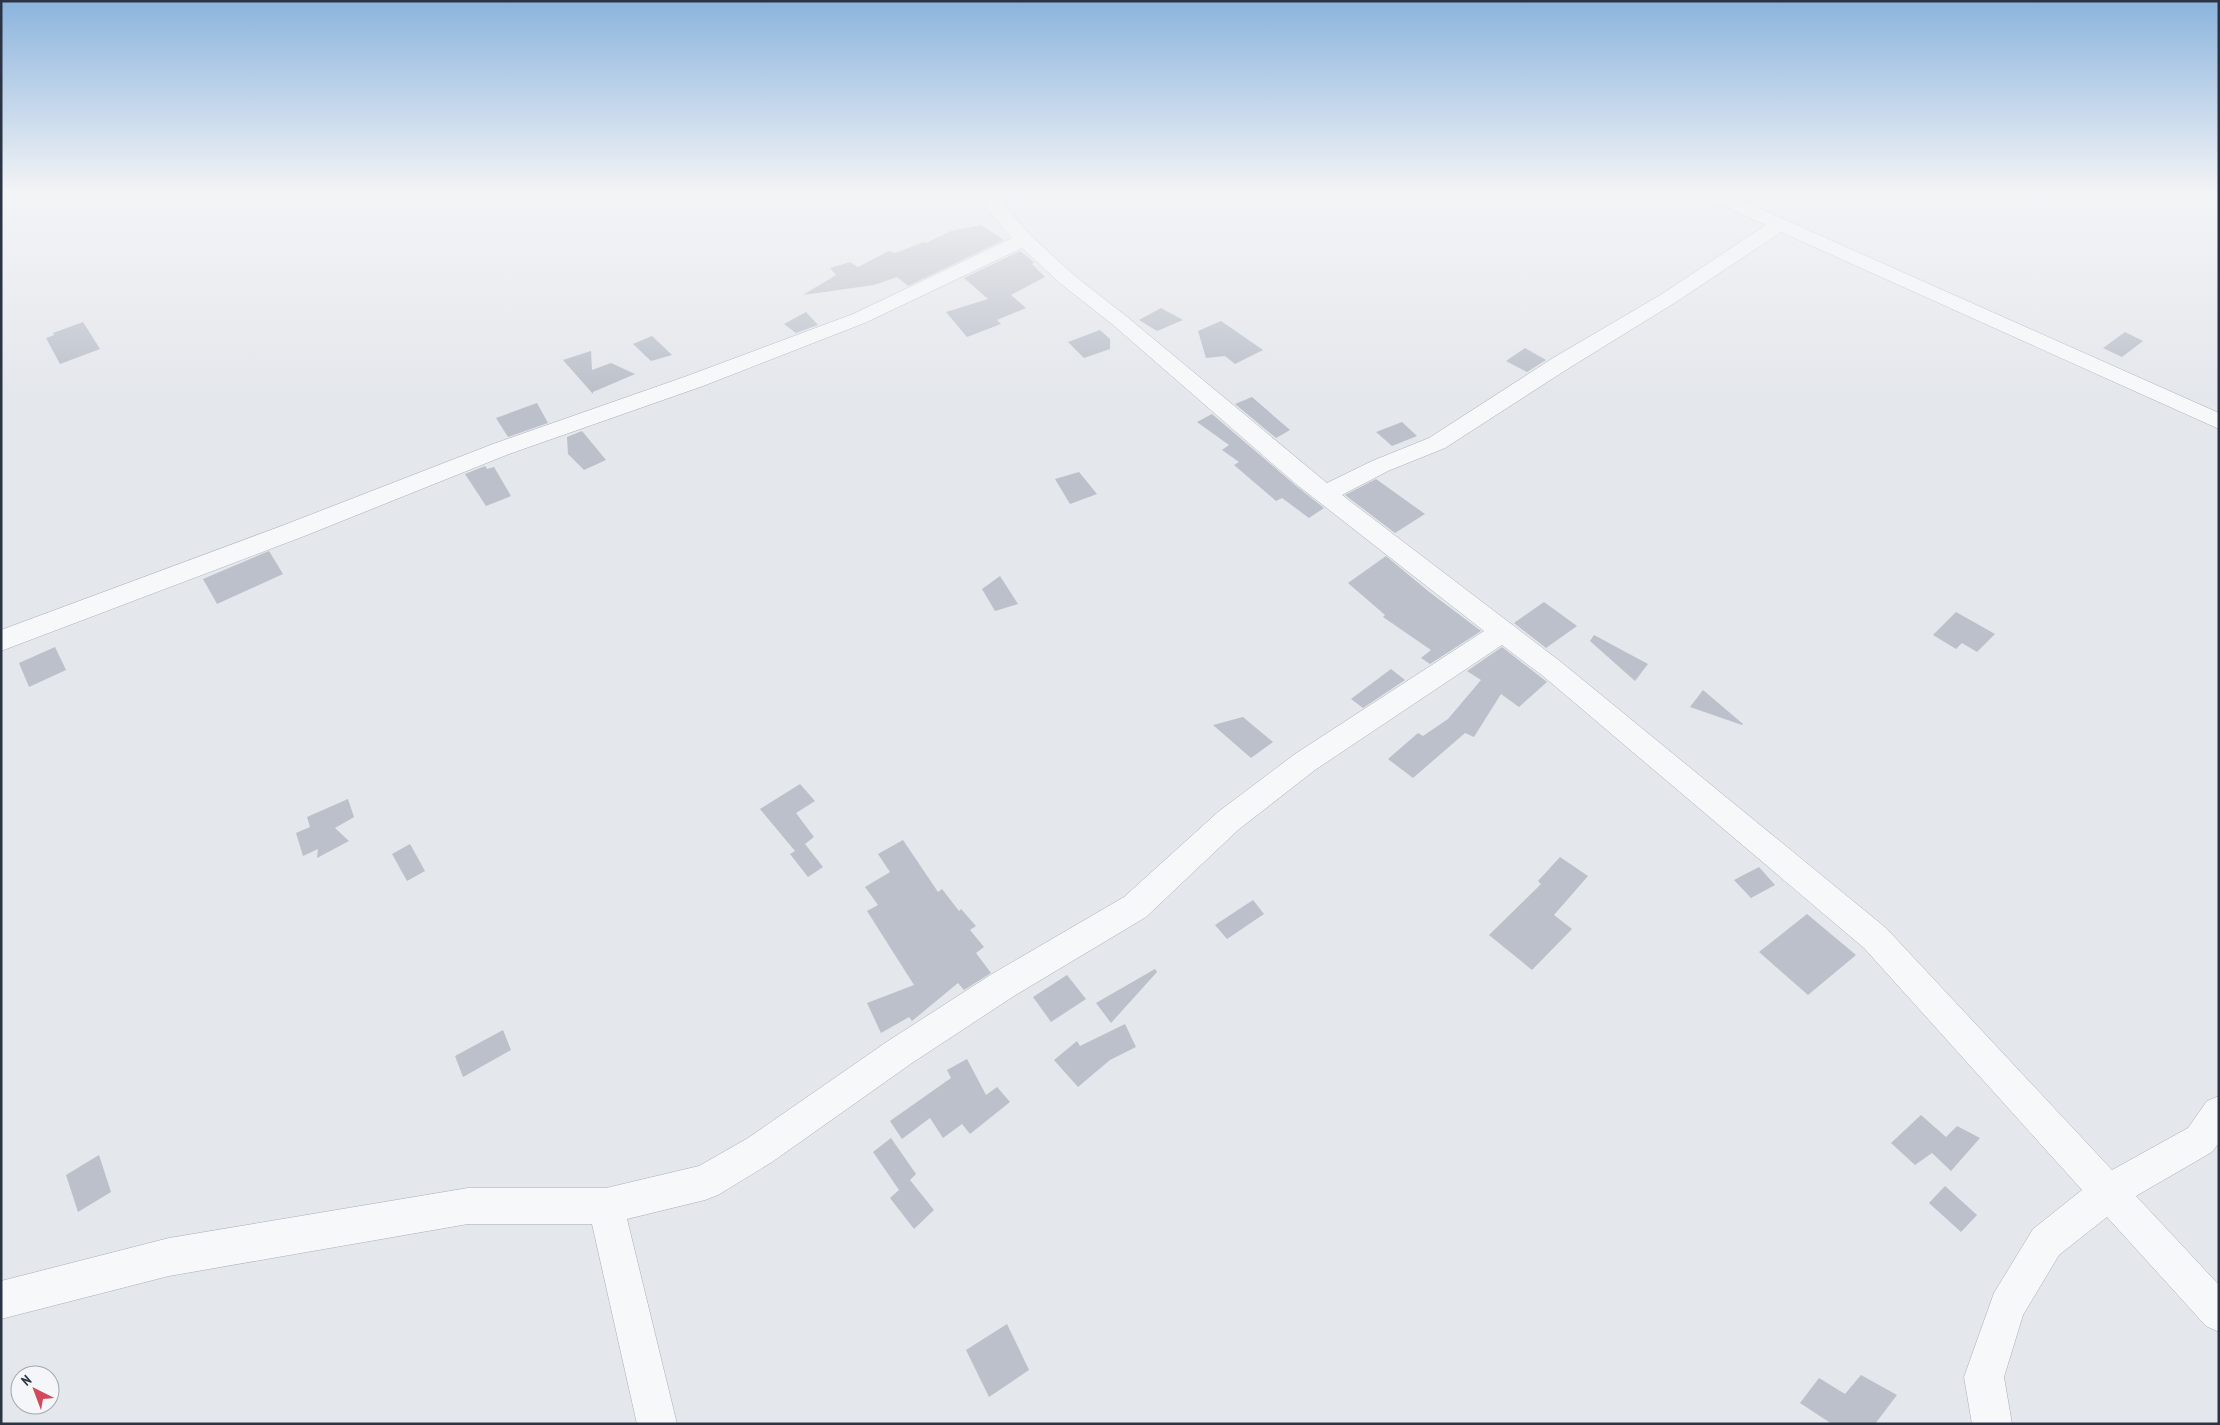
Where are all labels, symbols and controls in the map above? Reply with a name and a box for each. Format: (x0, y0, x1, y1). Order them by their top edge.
north arrow (10, 1365, 60, 1415)
text: N (17, 1371, 35, 1390)

